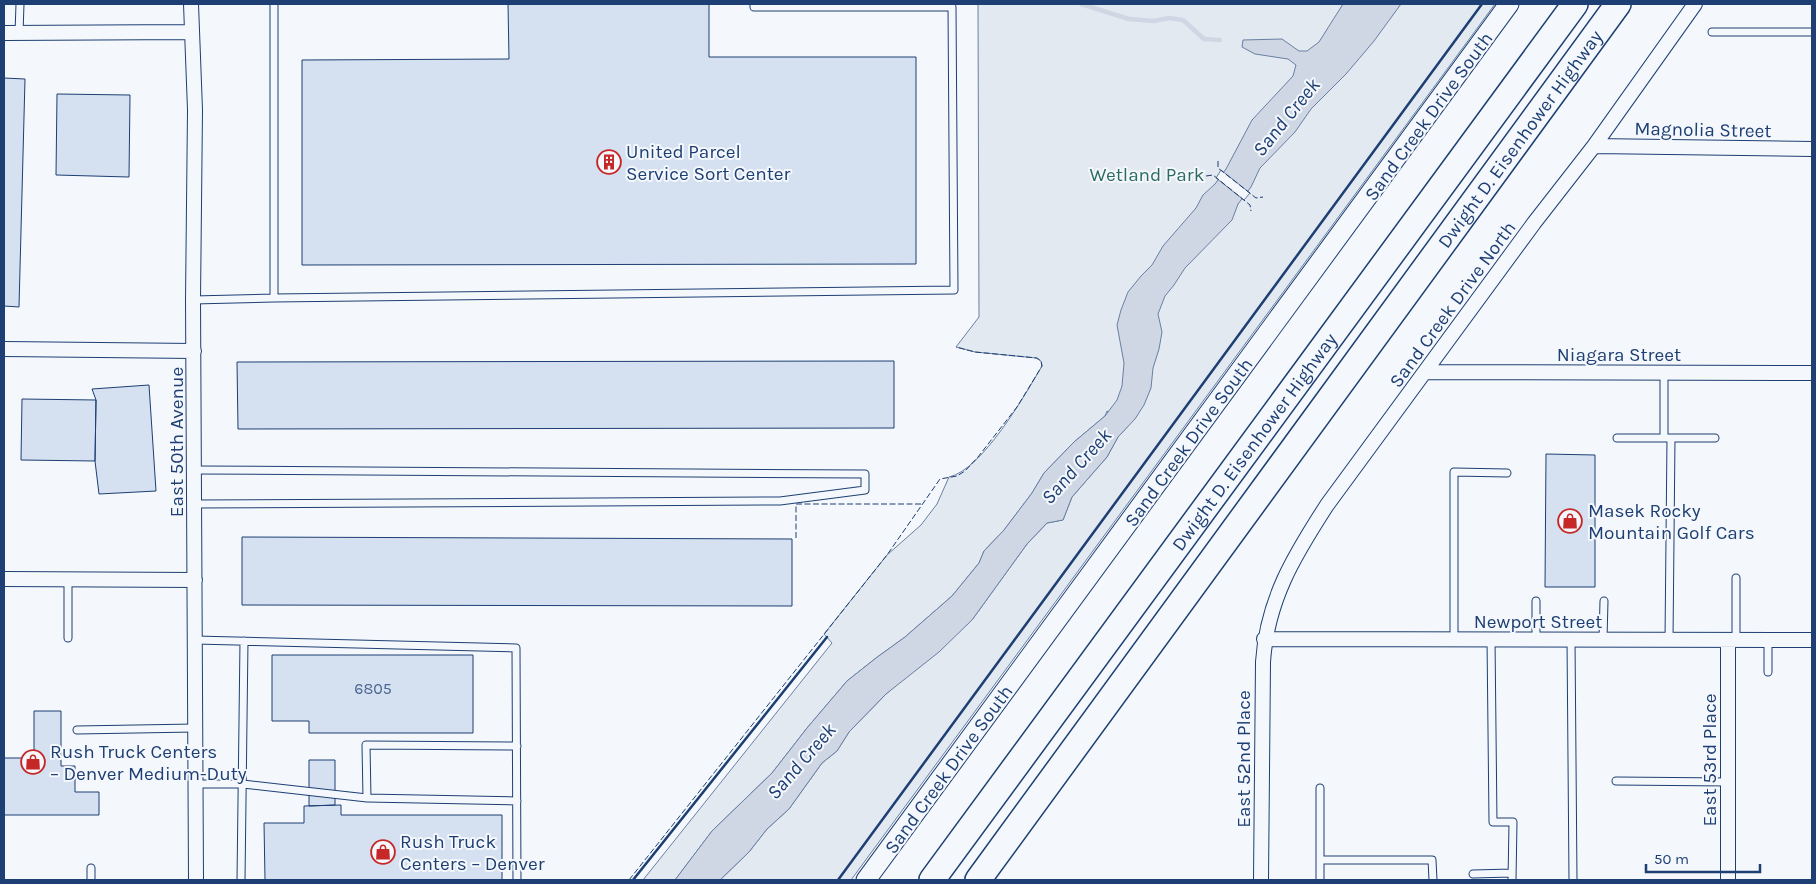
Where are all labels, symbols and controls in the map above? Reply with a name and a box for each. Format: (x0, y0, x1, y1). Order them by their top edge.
street label: Dwight D. Eisenhower Highway (1433, 26, 1607, 253)
street label: Sand Creek Drive South (1360, 28, 1497, 205)
water label: Sand Creek (1248, 73, 1325, 161)
street label: Magnolia Street (1634, 118, 1772, 142)
place label: United Parcel Service Sort Center (626, 141, 791, 185)
building icon: United Parcel Service Sort Center (596, 149, 622, 175)
park label: Wetland Park (1090, 164, 1205, 186)
street label: Sand Creek Drive North (1385, 217, 1521, 392)
street label: Dwight D. Eisenhower Highway (1168, 329, 1342, 555)
street label: Niagara Street (1557, 344, 1681, 366)
street label: Sand Creek Drive South (1120, 354, 1257, 531)
street label: East 50th Avenue (166, 367, 188, 517)
water label: Sand Creek (1037, 423, 1117, 509)
place label: Masek Rocky Mountain Golf Cars (1588, 500, 1755, 544)
shop icon: Masek Rocky Mountain Golf Cars (1557, 508, 1583, 534)
street label: Newport Street (1474, 611, 1602, 633)
house number: 6805 (354, 679, 392, 698)
street label: Sand Creek Drive South (880, 681, 1017, 858)
street label: East 52nd Place (1233, 690, 1255, 828)
street label: East 53rd Place (1699, 693, 1721, 827)
water label: Sand Creek (762, 718, 841, 804)
place label: Rush Truck Centers – Denver Medium-Duty (50, 741, 247, 785)
shop icon: Rush Truck Centers – Denver Medium-Duty (20, 749, 46, 775)
place label: Rush Truck Centers – Denver (400, 831, 545, 875)
shop icon: Rush Truck Centers – Denver (370, 839, 396, 865)
scale bar (1646, 842, 1760, 874)
text: 50 m (1654, 850, 1689, 868)

